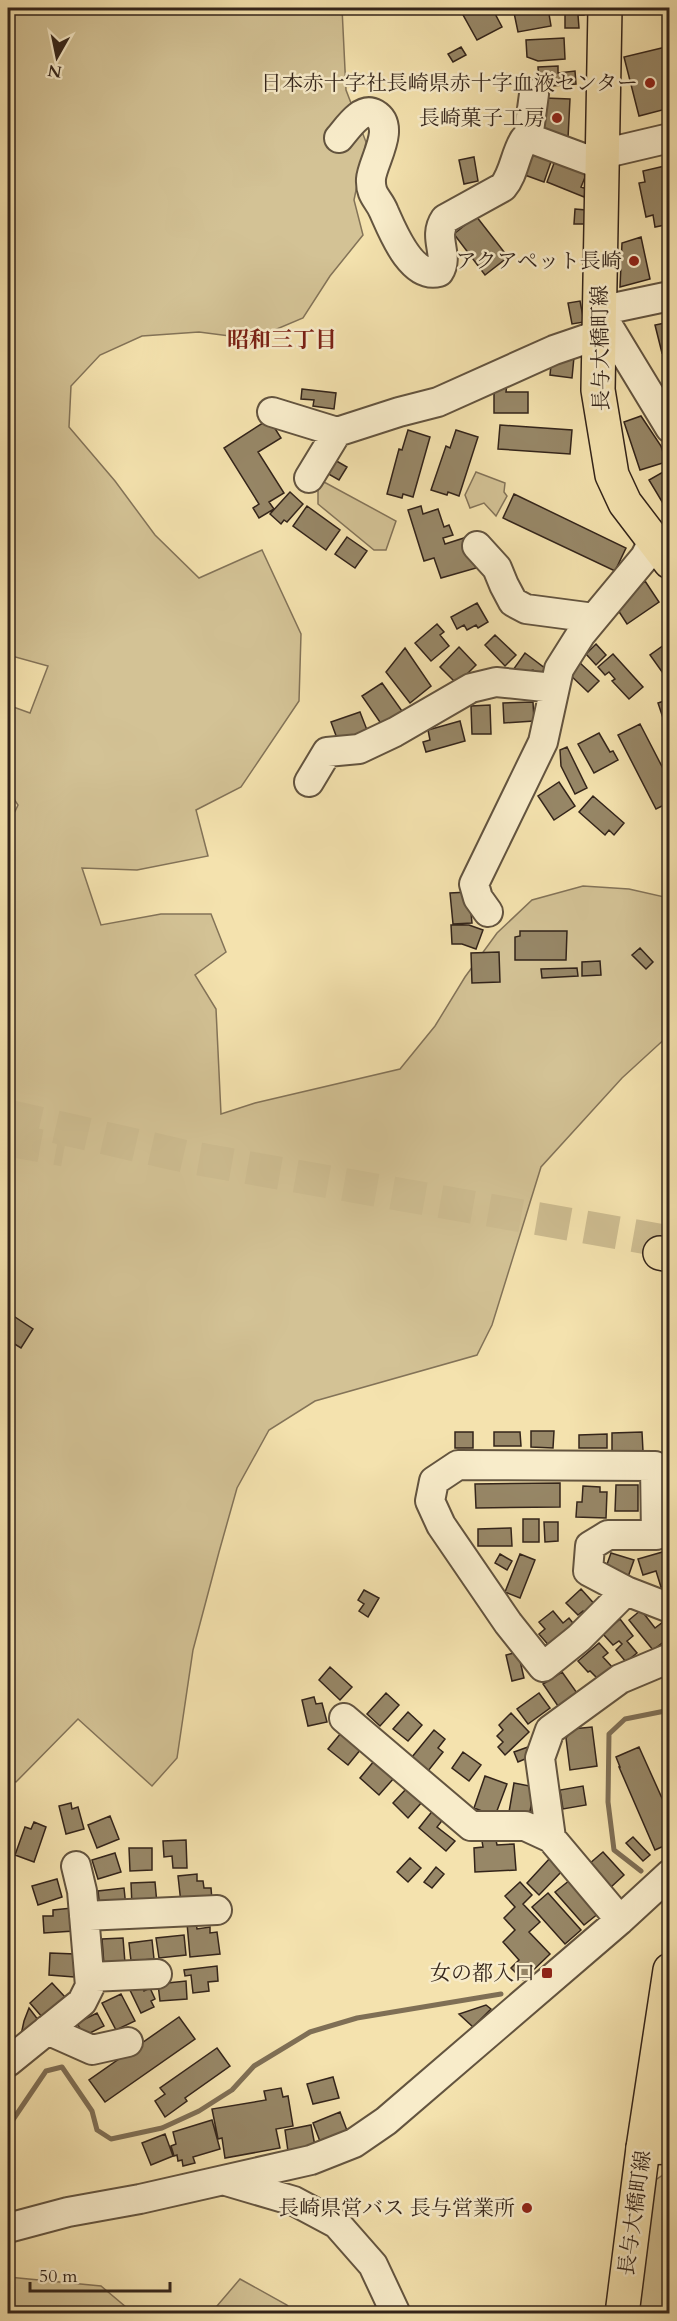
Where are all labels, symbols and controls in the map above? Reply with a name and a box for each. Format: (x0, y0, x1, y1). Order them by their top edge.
north arrow (27, 27, 87, 87)
text: N (46, 59, 63, 83)
place label: 日本赤十字社長崎県赤十字血液センター (261, 69, 638, 98)
marker: 日本赤十字社長崎県赤十字血液センター (643, 76, 657, 90)
place label: 長崎菓子工房 (419, 104, 545, 133)
marker: 長崎菓子工房 (550, 111, 564, 125)
place label: アクアペット長崎 (455, 247, 622, 276)
marker: アクアペット長崎 (627, 254, 641, 268)
street label: 長与大橋町線 (585, 285, 617, 411)
district label: 昭和三丁目 (227, 325, 337, 355)
place label: 女の都入口 (430, 1959, 535, 1988)
marker: 女の都入口 (540, 1966, 554, 1980)
street label: 長与大橋町線 (612, 2149, 658, 2277)
place label: 長崎県営バス 長与営業所 (278, 2194, 515, 2223)
marker: 長崎県営バス 長与営業所 (520, 2201, 534, 2215)
scale bar (30, 2255, 170, 2293)
text: 50 m (39, 2264, 78, 2289)

